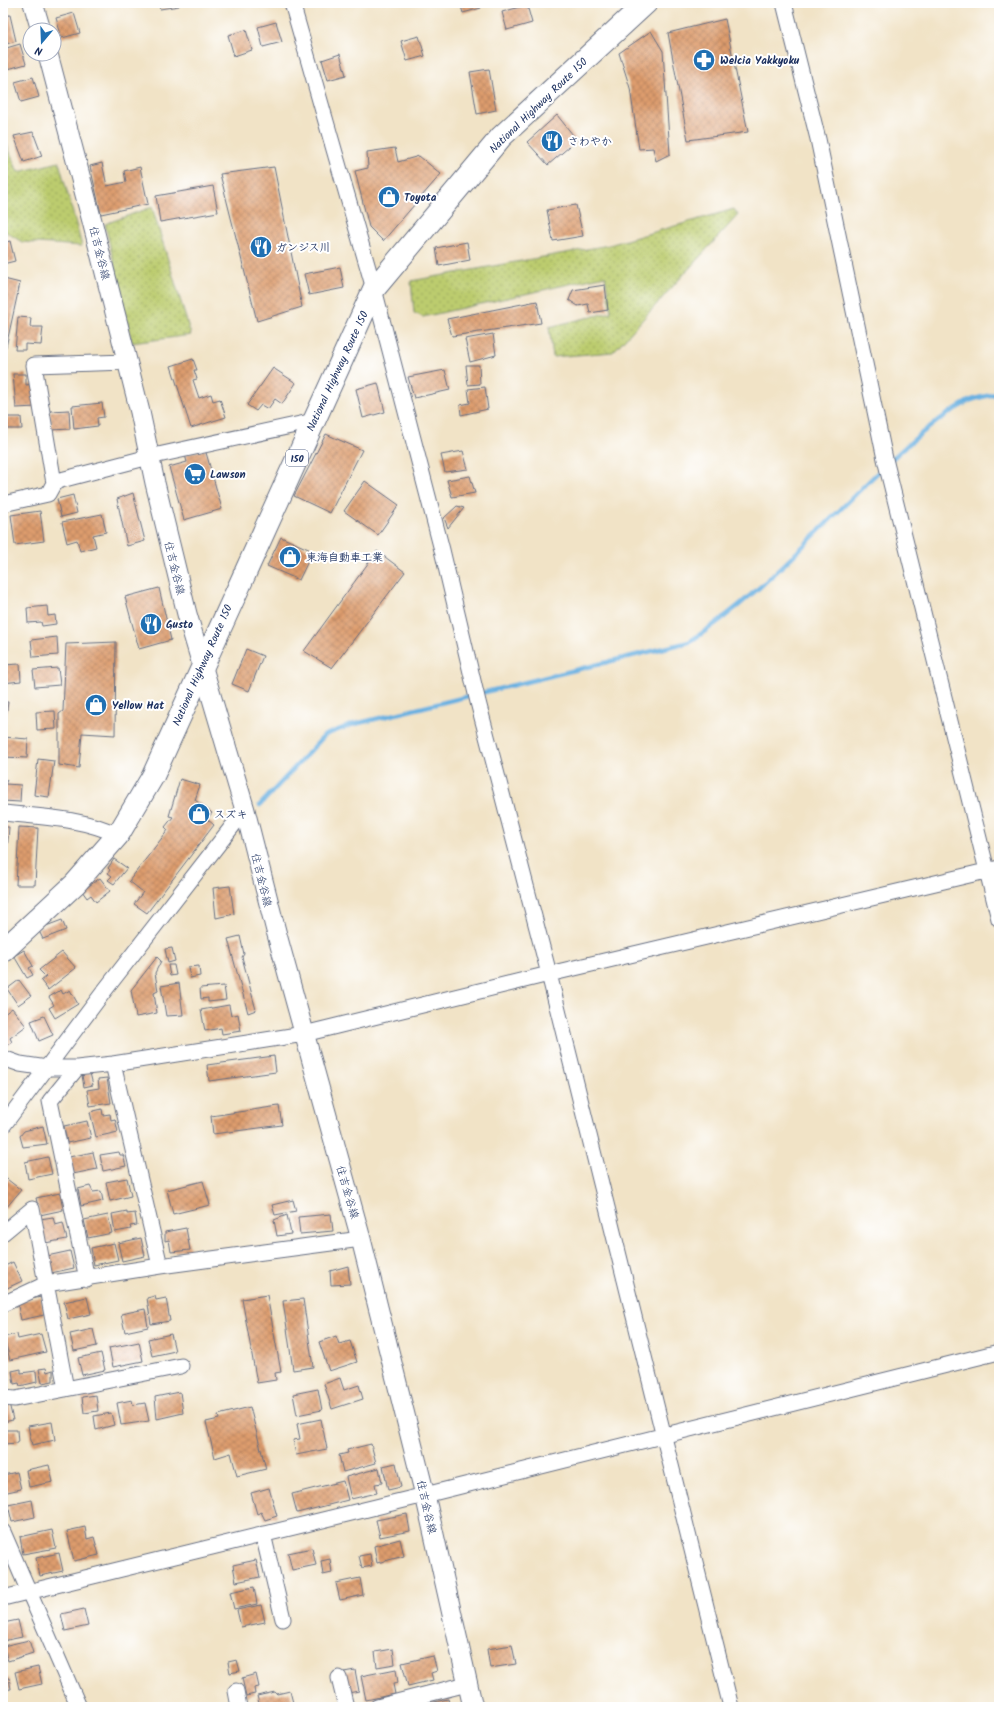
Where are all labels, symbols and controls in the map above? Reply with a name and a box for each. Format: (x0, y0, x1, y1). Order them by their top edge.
north arrow (22, 22, 62, 62)
text: N (33, 41, 45, 60)
pharmacy icon: Welcia Yakkyoku (691, 47, 717, 73)
place label: Welcia Yakkyoku (720, 52, 800, 70)
street label: National Highway Route 150 (485, 53, 592, 158)
restaurant icon: さわやか (539, 128, 565, 154)
place label: さわやか (568, 133, 612, 151)
shop icon: Toyota (376, 184, 402, 210)
place label: Toyota (404, 189, 437, 207)
street label: 住吉金谷線 (84, 224, 114, 282)
restaurant icon: ガンジス川 (248, 234, 274, 260)
place label: ガンジス川 (276, 239, 331, 257)
street label: National Highway Route 150 (302, 308, 374, 435)
road number: 150 (286, 450, 308, 466)
supermarket icon: Lawson (182, 461, 208, 487)
place label: Lawson (210, 466, 246, 484)
street label: 住吉金谷線 (159, 539, 189, 597)
shop icon: 東海自動車工業 (277, 544, 303, 570)
place label: 東海自動車工業 (306, 549, 383, 567)
street label: National Highway Route 150 (168, 601, 238, 729)
restaurant icon: Gusto (138, 611, 164, 637)
place label: Gusto (166, 616, 193, 634)
shop icon: Yellow Hat (83, 692, 109, 718)
place label: Yellow Hat (112, 697, 165, 715)
shop icon: スズキ (186, 801, 212, 827)
place label: スズキ (214, 806, 247, 824)
street label: 住吉金谷線 (246, 851, 276, 909)
street label: 住吉金谷線 (331, 1163, 363, 1221)
street label: 住吉金谷線 (411, 1478, 441, 1536)

